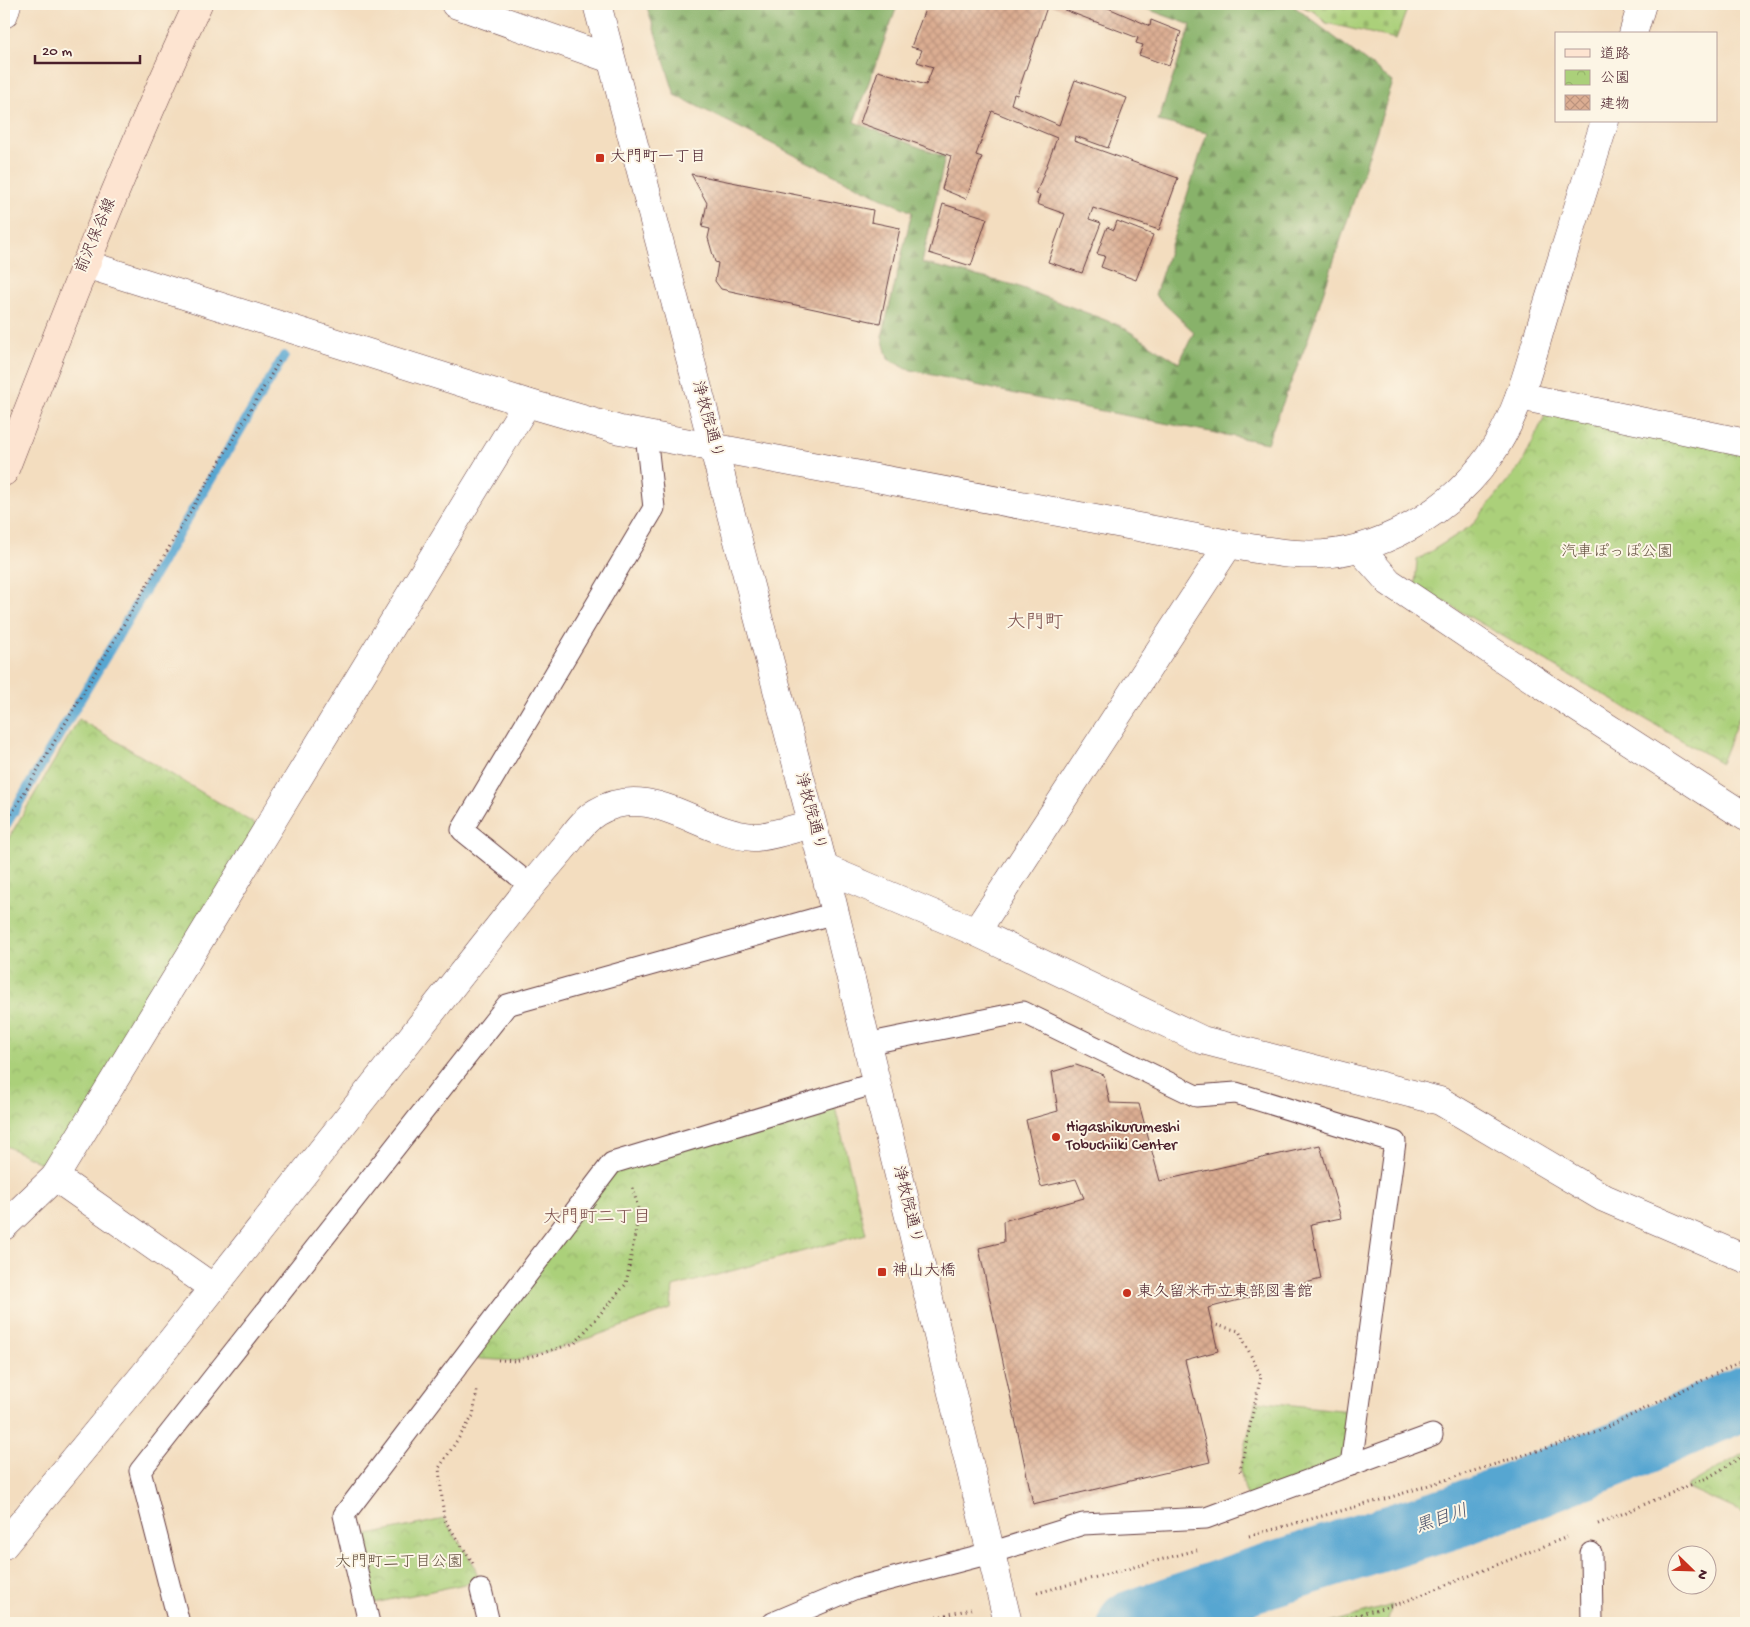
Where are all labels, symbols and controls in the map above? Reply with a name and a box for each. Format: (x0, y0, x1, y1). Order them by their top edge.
scale bar (35, 32, 140, 64)
legend (1555, 32, 1718, 122)
text: 20 m (42, 43, 72, 61)
text: 道路 (1600, 46, 1630, 64)
text: 公園 (1600, 70, 1630, 88)
text: 建物 (1600, 96, 1630, 114)
place label: 大門町一丁目 (610, 148, 706, 168)
marker: 大門町一丁目 (594, 152, 606, 164)
street label: 前沢保谷線 (71, 195, 121, 277)
street label: 浄牧院通り (686, 378, 727, 461)
park label: 汽車ぽっぽ公園 (1561, 543, 1673, 563)
district label: 大門町 (1006, 612, 1064, 635)
street label: 浄牧院通り (789, 770, 830, 853)
place label: Higashikurumeshi Tobuchiiki Center (1065, 1119, 1180, 1156)
marker: Higashikurumeshi Tobuchiiki Center (1050, 1131, 1062, 1143)
street label: 浄牧院通り (887, 1163, 927, 1246)
district label: 大門町二丁目 (543, 1208, 651, 1229)
place label: 神山大橋 (892, 1262, 956, 1282)
marker: 神山大橋 (876, 1266, 888, 1278)
place label: 東久留米市立東部図書館 (1137, 1282, 1313, 1303)
marker: 東久留米市立東部図書館 (1121, 1287, 1133, 1299)
water label: 黒目川 (1413, 1501, 1471, 1539)
north arrow (1668, 1544, 1718, 1594)
park label: 大門町二丁目公園 (335, 1553, 463, 1573)
text: N (1692, 1567, 1711, 1582)

